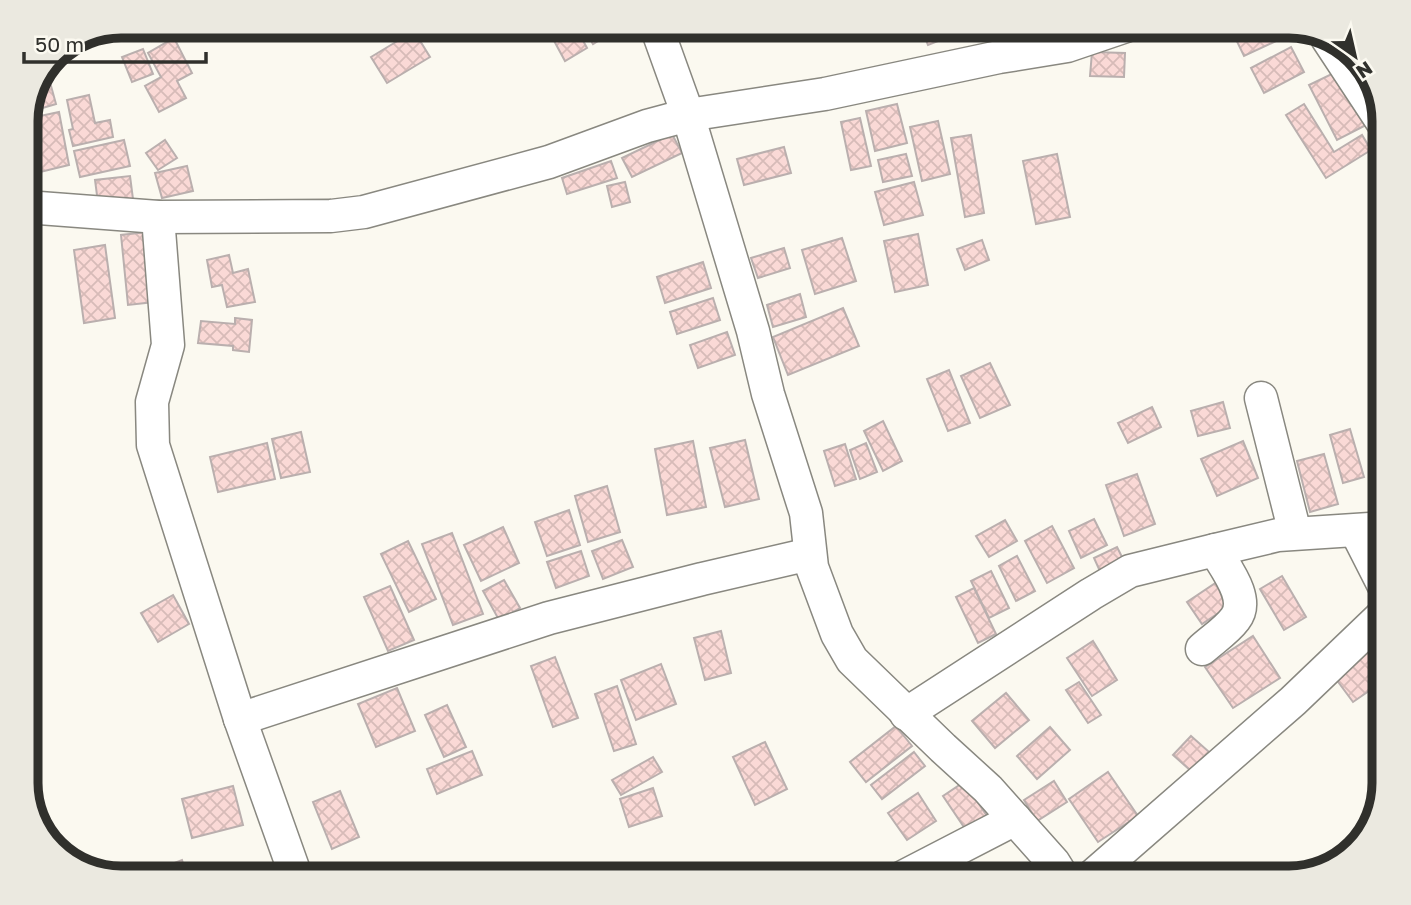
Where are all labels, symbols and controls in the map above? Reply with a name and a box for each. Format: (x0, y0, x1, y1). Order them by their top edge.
scale bar (24, 21, 206, 65)
north arrow (1320, 21, 1390, 91)
text: 50 m (35, 31, 84, 57)
text: N (1352, 57, 1377, 84)

